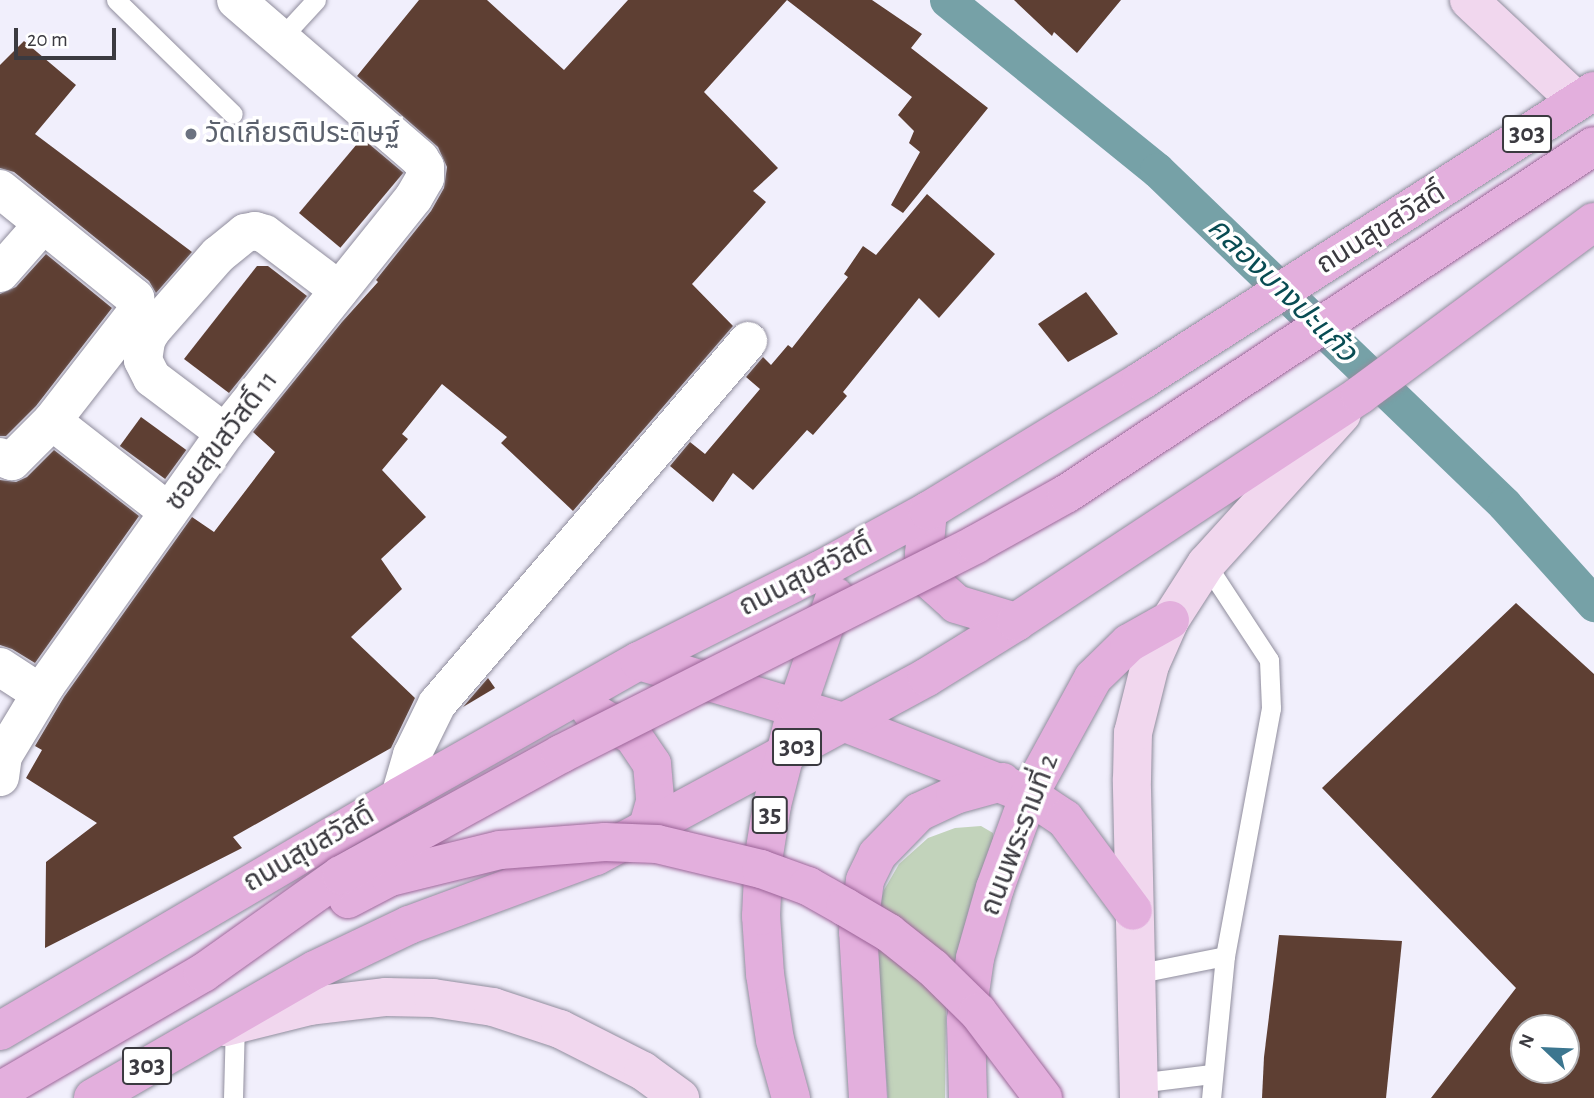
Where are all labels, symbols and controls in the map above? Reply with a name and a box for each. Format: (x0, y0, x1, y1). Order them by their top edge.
scale bar (18, 14, 119, 58)
text: 20 m (27, 29, 68, 50)
road number: 303 (1501, 111, 1553, 156)
place label: วัดเกียรติประดิษฐ์ (205, 117, 400, 151)
marker: วัดเกียรติประดิษฐ์ (183, 126, 199, 142)
street label: ถนนสุขสวัสดิ์ (1310, 176, 1452, 282)
water label: คลองบางปะแก้ว (1200, 210, 1364, 370)
street label: ซอยสุขสวัสดิ์ 11 (158, 364, 286, 518)
street label: ถนนสุขสวัสดิ์ (734, 528, 878, 624)
road number: 303 (771, 724, 823, 769)
street label: ถนนพระรามที่ 2 (974, 749, 1066, 921)
road number: 35 (751, 792, 789, 838)
street label: ถนนสุขสวัสดิ์ (238, 798, 380, 900)
north arrow (1510, 1014, 1580, 1084)
text: N (1516, 1032, 1538, 1051)
road number: 303 (121, 1044, 173, 1088)

